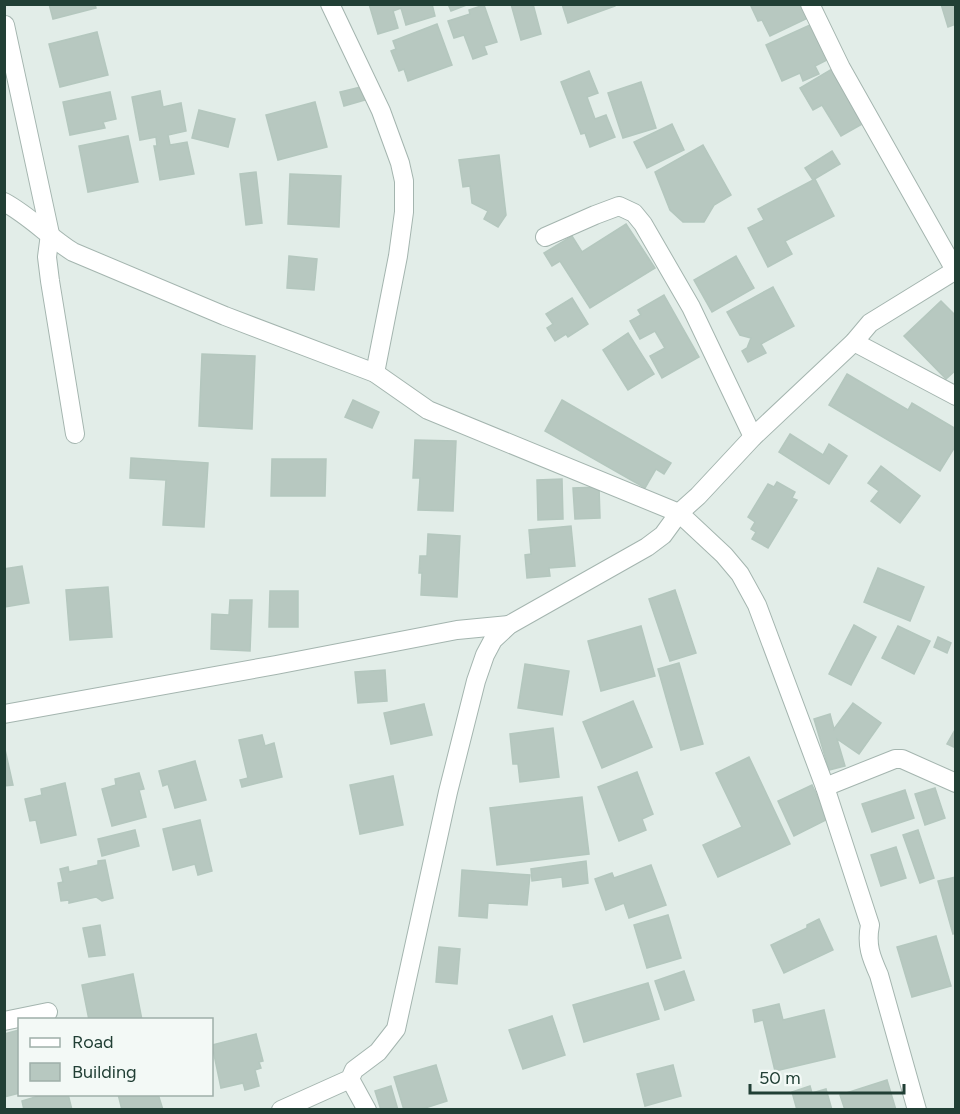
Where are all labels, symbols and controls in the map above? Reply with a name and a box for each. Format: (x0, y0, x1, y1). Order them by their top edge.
legend (18, 1018, 213, 1096)
text: Road (72, 1031, 113, 1053)
scale bar (750, 1057, 904, 1095)
text: Building (72, 1061, 137, 1083)
text: 50 m (759, 1067, 801, 1089)

